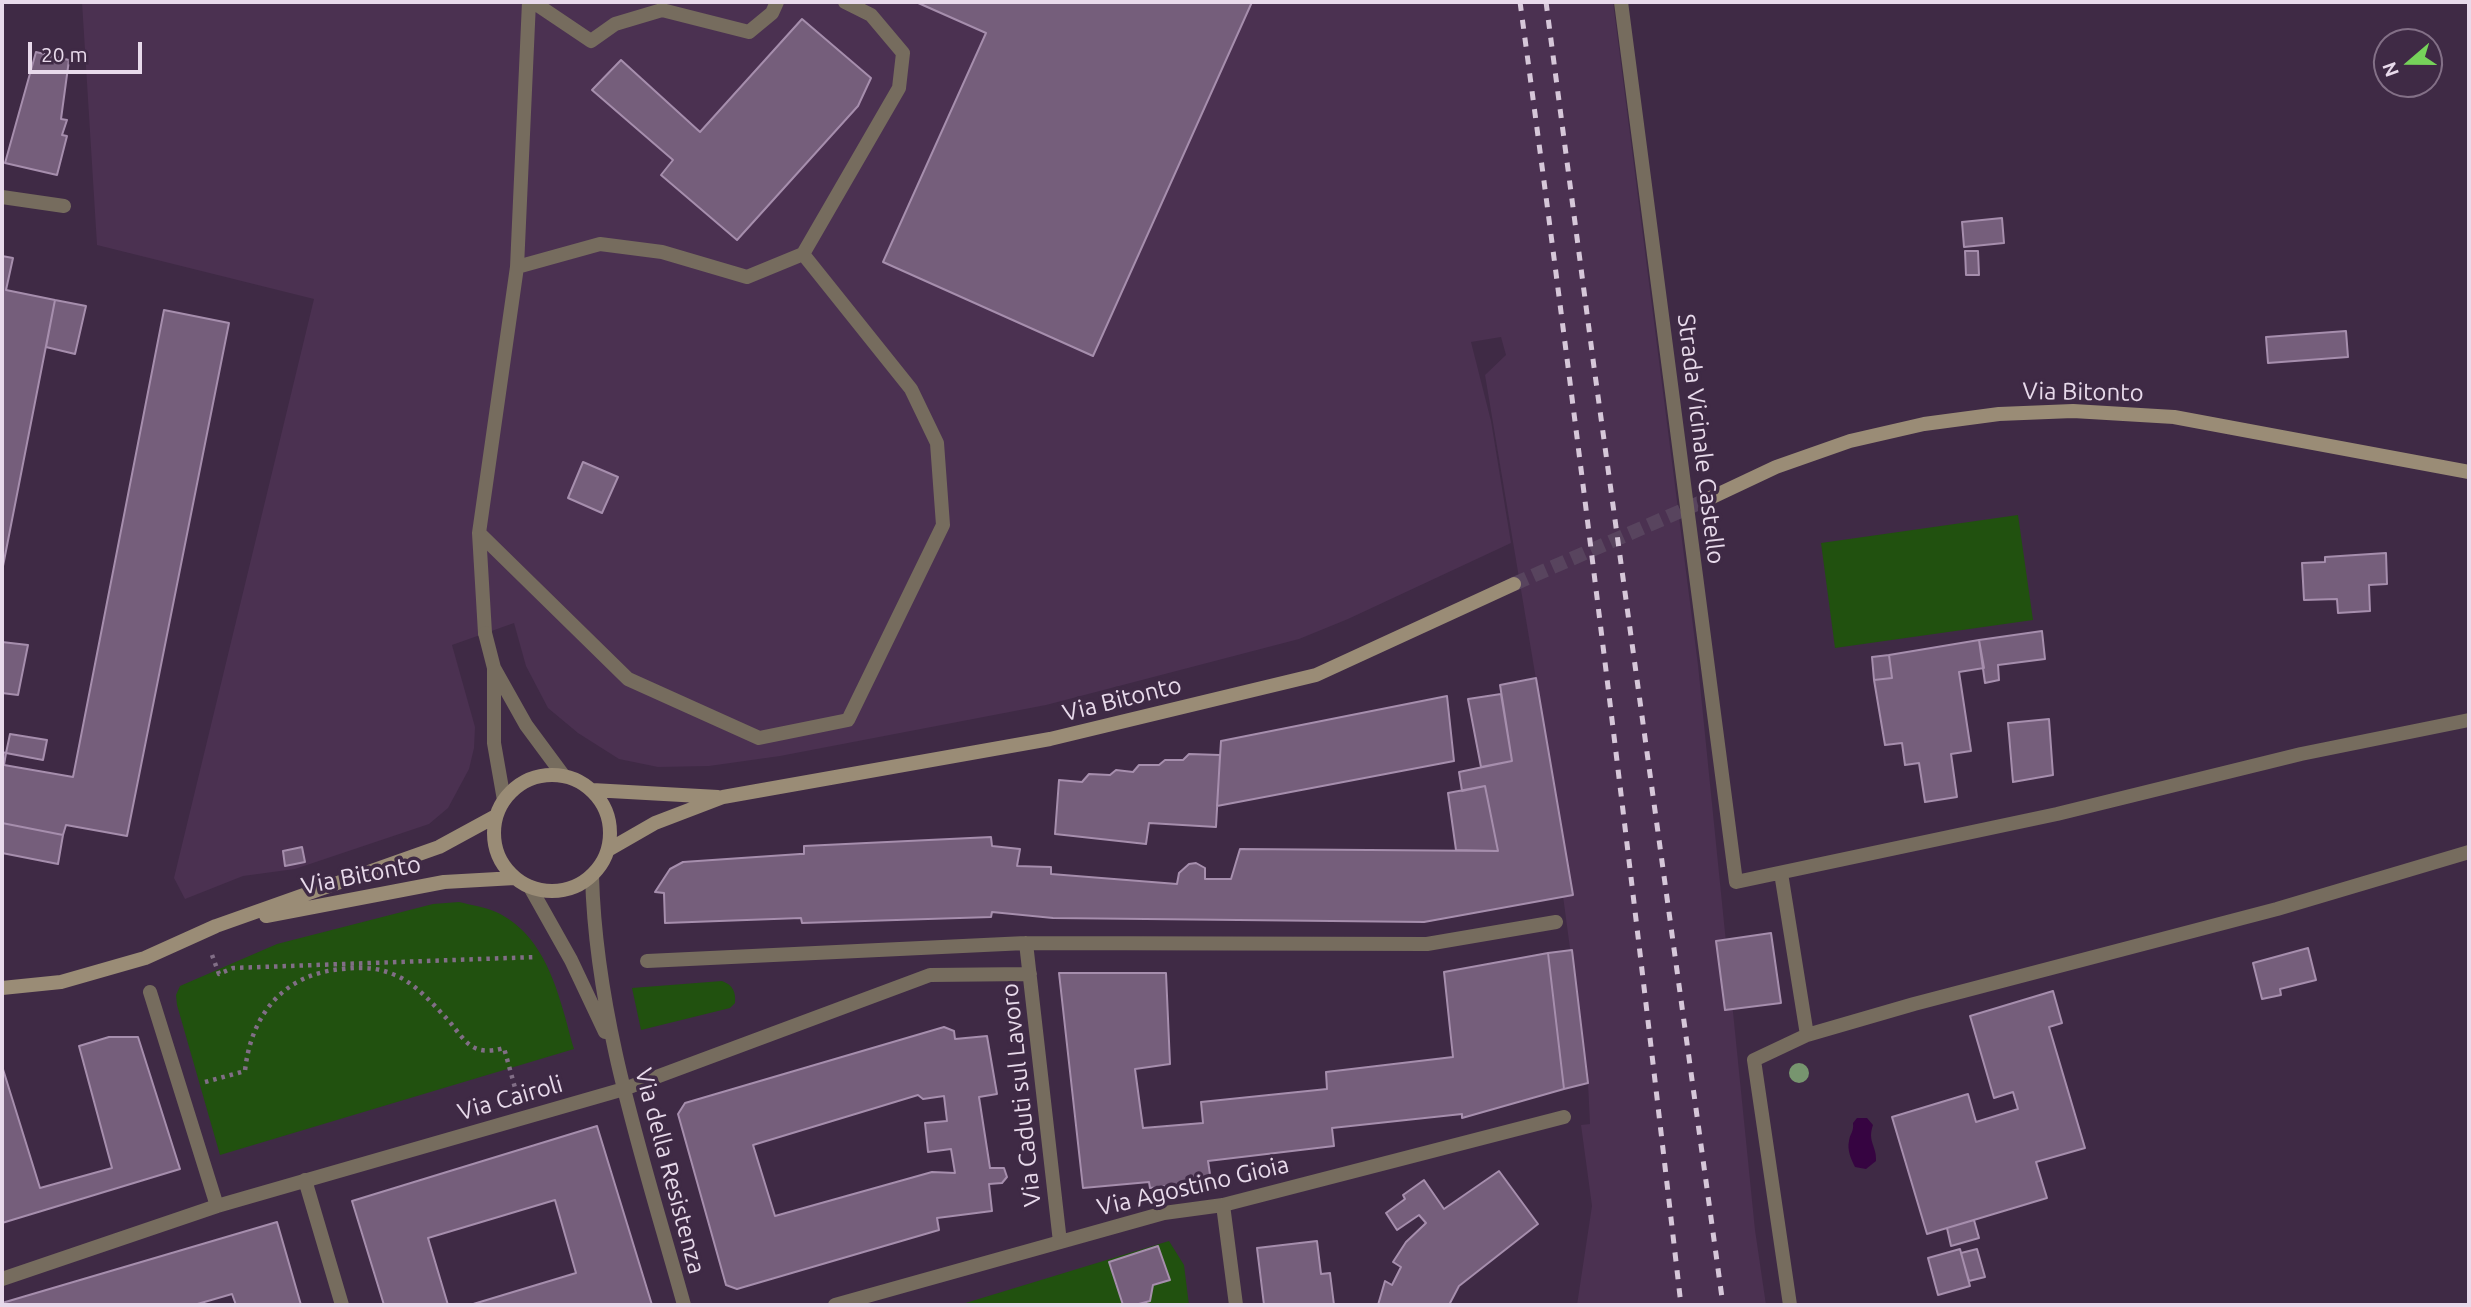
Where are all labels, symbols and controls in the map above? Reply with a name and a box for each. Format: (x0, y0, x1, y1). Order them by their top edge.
scale bar (32, 28, 145, 72)
north arrow (2373, 28, 2443, 98)
text: 20 m (41, 42, 88, 66)
text: N (2377, 59, 2403, 80)
street label: Strada Vicinale Castello (1671, 312, 1731, 566)
street label: Via Bitonto (2022, 377, 2144, 407)
street label: Via Bitonto (1060, 670, 1184, 728)
street label: Via Bitonto (299, 849, 423, 901)
street label: Via Caduti sul Lavoro (995, 982, 1047, 1208)
street label: Via della Resistenza (629, 1065, 711, 1277)
street label: Via Cairoli (454, 1069, 566, 1127)
street label: Via Agostino Gioia (1094, 1150, 1292, 1222)

